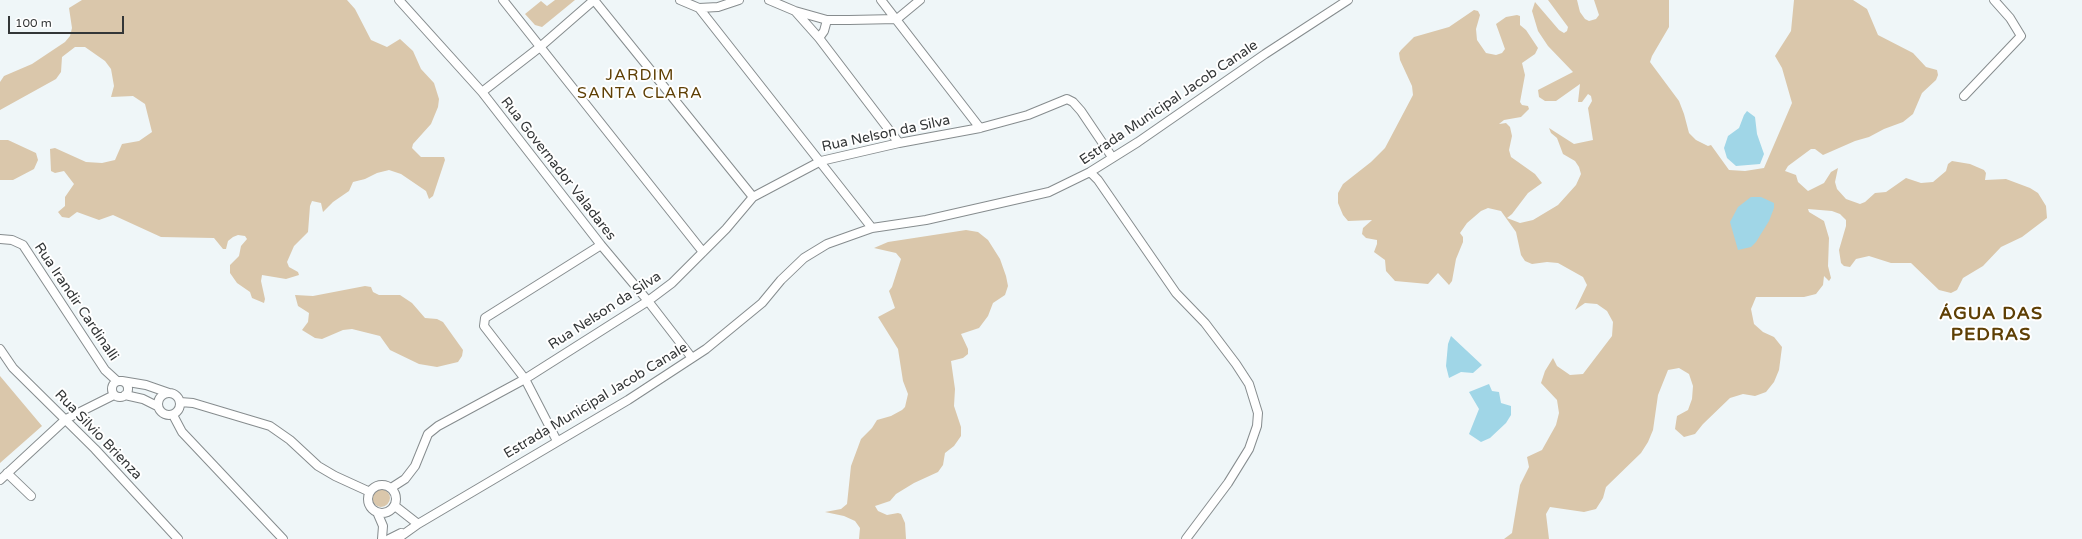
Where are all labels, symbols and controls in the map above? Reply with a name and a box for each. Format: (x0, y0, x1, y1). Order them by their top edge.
scale bar (10, 8, 126, 34)
text: 100 m (15, 16, 52, 30)
street label: Estrada Municipal Jacob Canale (1077, 37, 1261, 169)
district label: JARDIM SANTA CLARA (577, 66, 703, 104)
street label: Rua Governador Valadares (497, 94, 619, 244)
street label: Rua Nelson da Silva (820, 112, 952, 156)
street label: Rua Irandir Cardinalli (30, 240, 122, 364)
street label: Rua Nelson da Silva (546, 268, 664, 354)
district label: ÁGUA DAS PEDRAS (1939, 303, 2043, 346)
street label: Estrada Municipal Jacob Canale (501, 339, 691, 463)
street label: Rua Silvio Brienza (51, 387, 145, 483)

